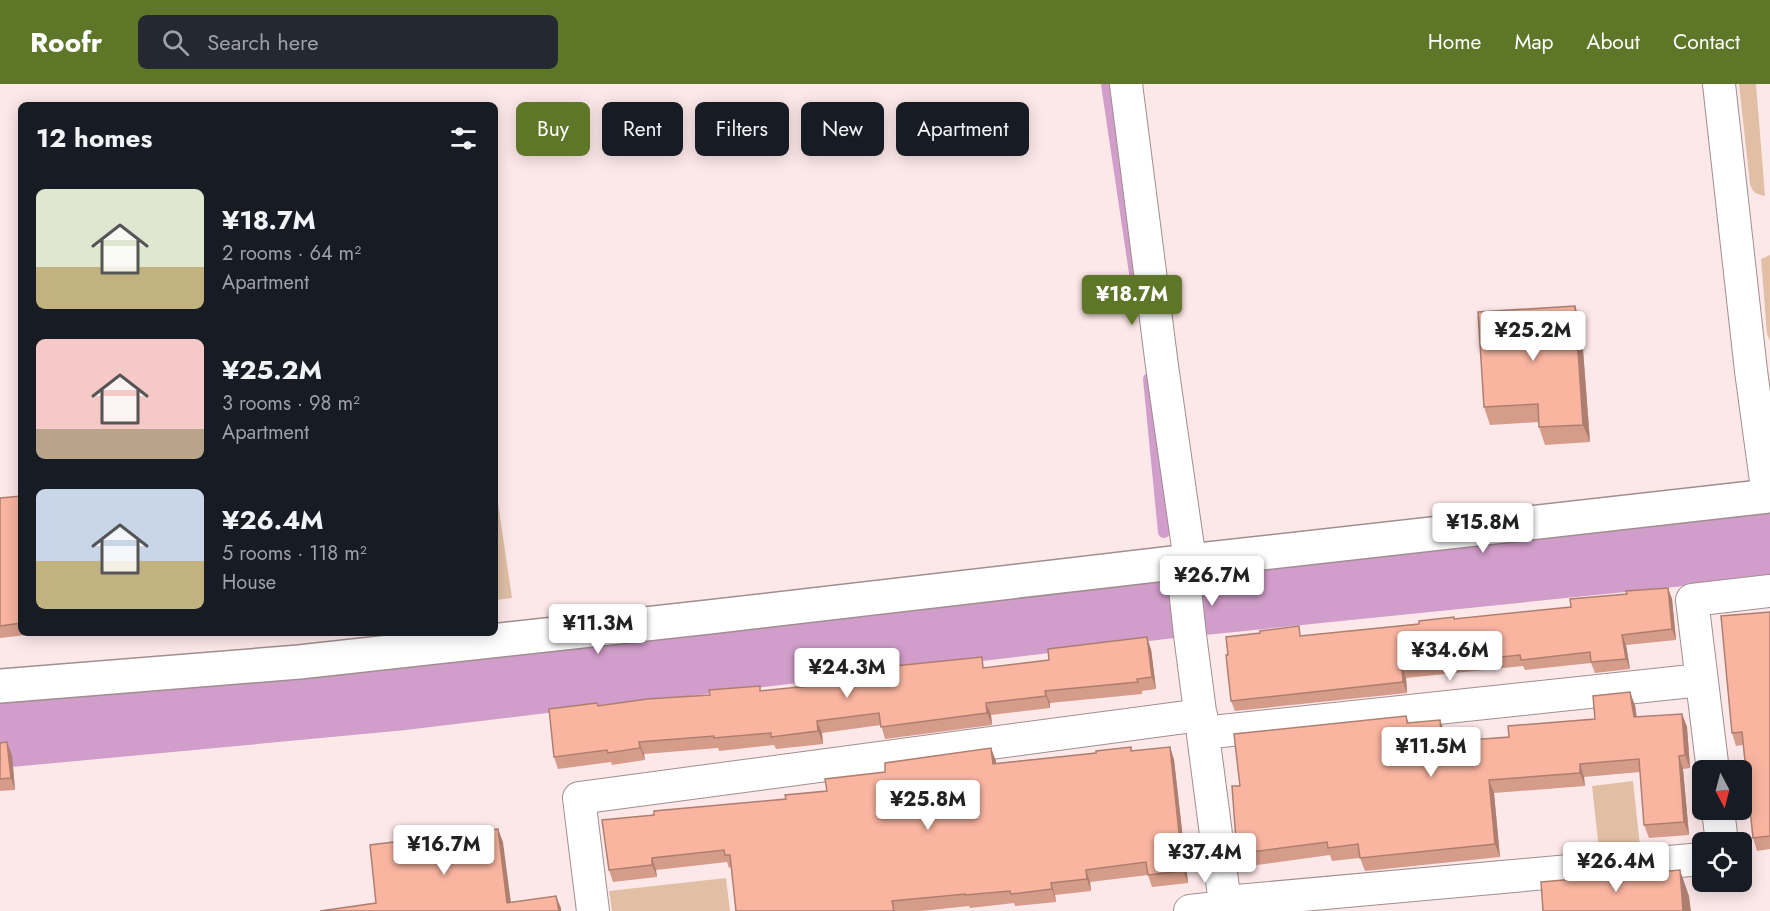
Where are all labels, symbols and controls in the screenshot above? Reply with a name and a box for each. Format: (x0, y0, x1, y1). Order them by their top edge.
search box (138, 15, 558, 69)
text: Roofr (30, 22, 102, 63)
icon: search (159, 26, 192, 59)
text: Search here (207, 26, 319, 58)
text: Home (1428, 27, 1481, 57)
text: Map (1514, 27, 1554, 57)
text: About (1587, 27, 1640, 57)
text: Contact (1673, 27, 1740, 57)
chip: Buy (516, 102, 590, 156)
chip: Rent (602, 102, 683, 156)
chip: Filters (695, 102, 789, 156)
chip: New (801, 102, 884, 156)
chip: Apartment (896, 102, 1029, 156)
text: 12 homes (36, 119, 152, 157)
icon: filters (447, 122, 480, 155)
text: ¥18.7M (222, 201, 316, 239)
icon: home (84, 213, 156, 285)
text: 2 rooms · 64 m² (222, 239, 361, 268)
text: Apartment (222, 268, 309, 297)
pin: ¥18.7M (1083, 275, 1181, 326)
text: ¥18.7M (1096, 280, 1168, 309)
pin: ¥25.2M (1484, 311, 1582, 362)
text: ¥25.2M (1495, 316, 1571, 345)
text: ¥25.2M (222, 351, 322, 389)
icon: home (84, 363, 156, 435)
text: 3 rooms · 98 m² (222, 389, 360, 418)
text: Apartment (222, 418, 309, 447)
text: ¥26.4M (222, 501, 324, 539)
pin: ¥15.8M (1434, 503, 1532, 554)
text: ¥15.8M (1446, 508, 1520, 537)
icon: home (84, 513, 156, 585)
text: 5 rooms · 118 m² (222, 539, 367, 568)
pin: ¥26.7M (1163, 556, 1261, 607)
text: ¥26.7M (1174, 561, 1250, 590)
text: House (222, 568, 276, 597)
pin: ¥11.3M (549, 604, 647, 655)
text: ¥11.3M (563, 609, 633, 638)
pin: ¥34.6M (1401, 631, 1499, 682)
text: ¥34.6M (1411, 636, 1489, 665)
pin: ¥24.3M (798, 648, 896, 699)
text: ¥24.3M (808, 653, 886, 682)
pin: ¥11.5M (1382, 727, 1480, 778)
text: ¥11.5M (1396, 732, 1466, 761)
north arrow (1692, 760, 1752, 820)
map controls (1692, 760, 1752, 892)
pin: ¥25.8M (879, 780, 977, 831)
text: ¥25.8M (890, 785, 966, 814)
pin: ¥16.7M (395, 825, 493, 876)
text: ¥16.7M (407, 830, 481, 859)
button: locate (1692, 832, 1752, 892)
pin: ¥37.4M (1156, 833, 1254, 884)
text: ¥37.4M (1168, 838, 1242, 867)
pin: ¥26.4M (1567, 842, 1665, 893)
text: ¥26.4M (1577, 847, 1655, 876)

